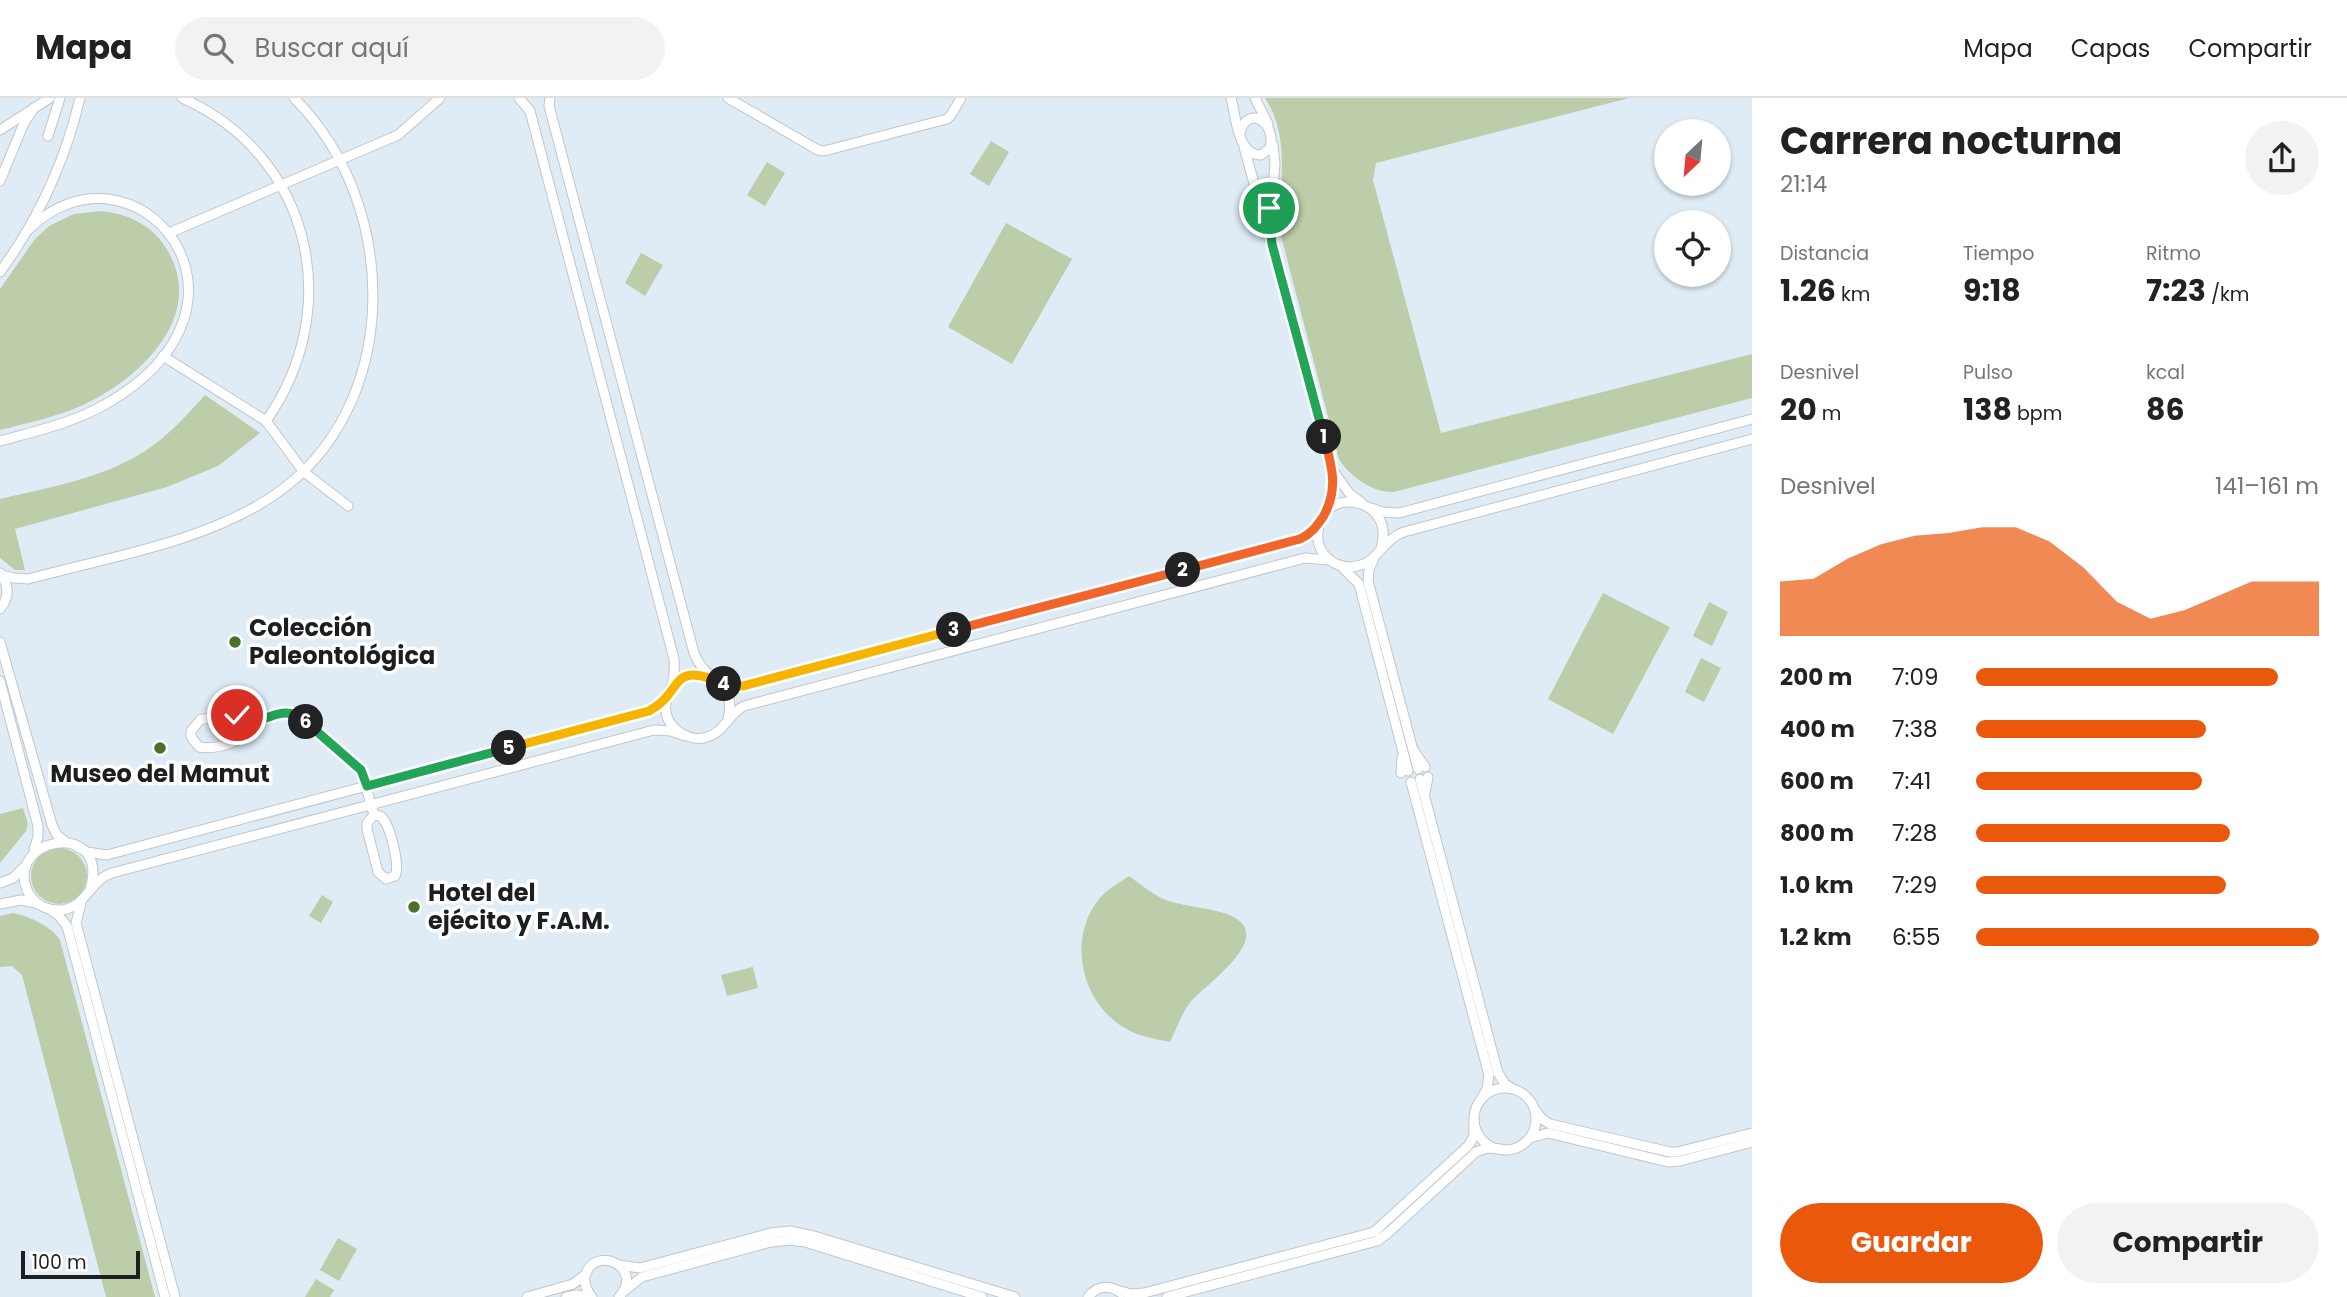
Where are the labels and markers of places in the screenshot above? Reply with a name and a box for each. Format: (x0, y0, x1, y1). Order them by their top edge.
pin (1239, 178, 1299, 238)
pin: 1 (1306, 420, 1342, 454)
pin: 2 (1166, 552, 1200, 588)
place label: Colección Paleontológica (249, 611, 435, 672)
pin: 3 (936, 612, 972, 648)
marker: Colección Paleontológica (227, 634, 243, 650)
pin: 4 (706, 666, 742, 702)
pin (207, 685, 267, 745)
pin: 6 (288, 704, 324, 740)
pin: 5 (491, 730, 526, 766)
marker: Museo del Mamut (152, 740, 168, 756)
place label: Museo del Mamut (50, 757, 270, 790)
place label: Hotel del ejécito y F.A.M. (428, 876, 610, 937)
marker: Hotel del ejécito y F.A.M. (406, 899, 422, 915)

